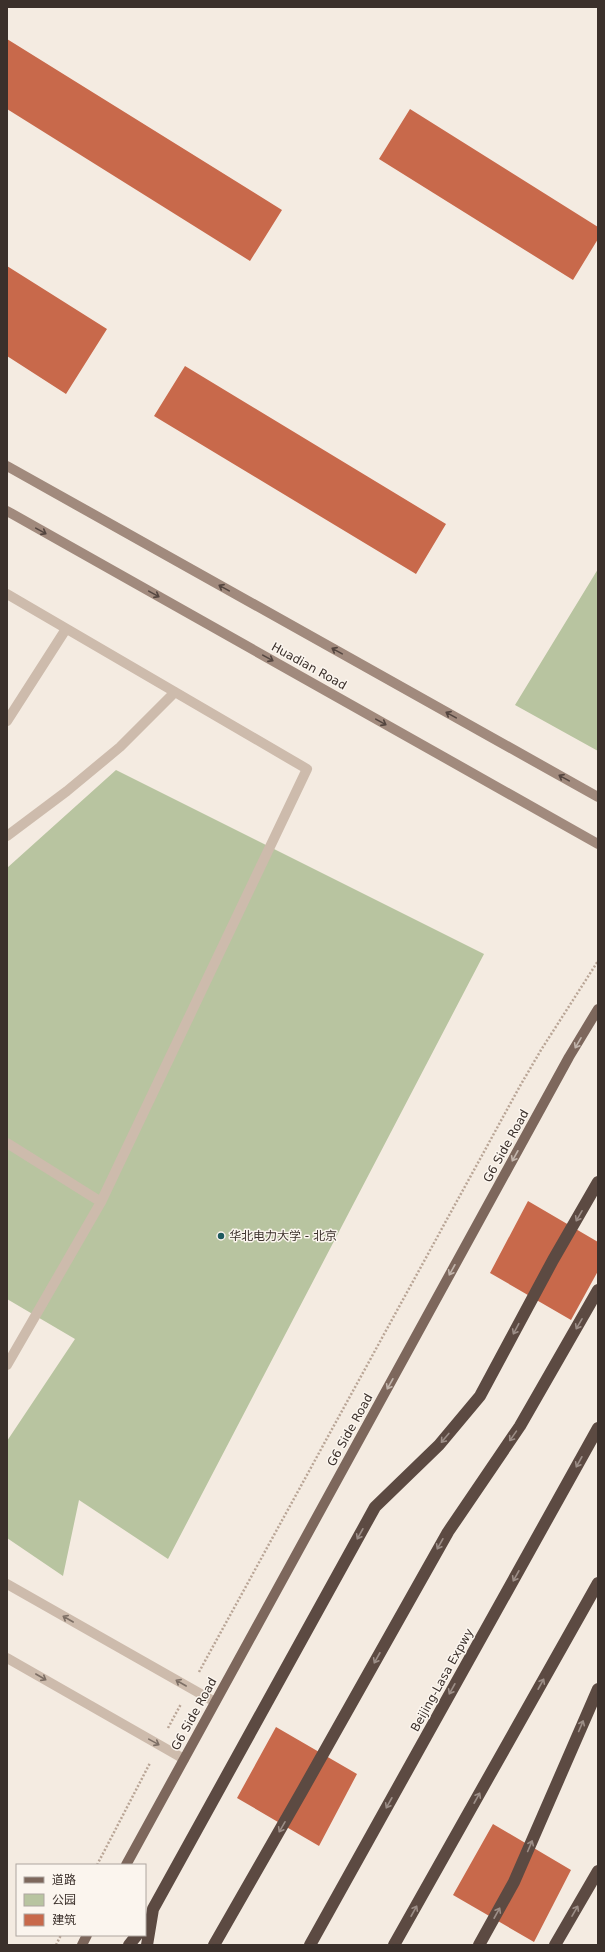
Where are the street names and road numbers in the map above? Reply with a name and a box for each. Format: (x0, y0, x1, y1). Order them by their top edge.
street label: Huadian Road (269, 640, 349, 692)
street label: G6 Side Road (480, 1107, 532, 1185)
street label: G6 Side Road (324, 1391, 376, 1469)
street label: Beijing-Lasa Expwy (408, 1626, 476, 1734)
street label: G6 Side Road (168, 1675, 220, 1753)

